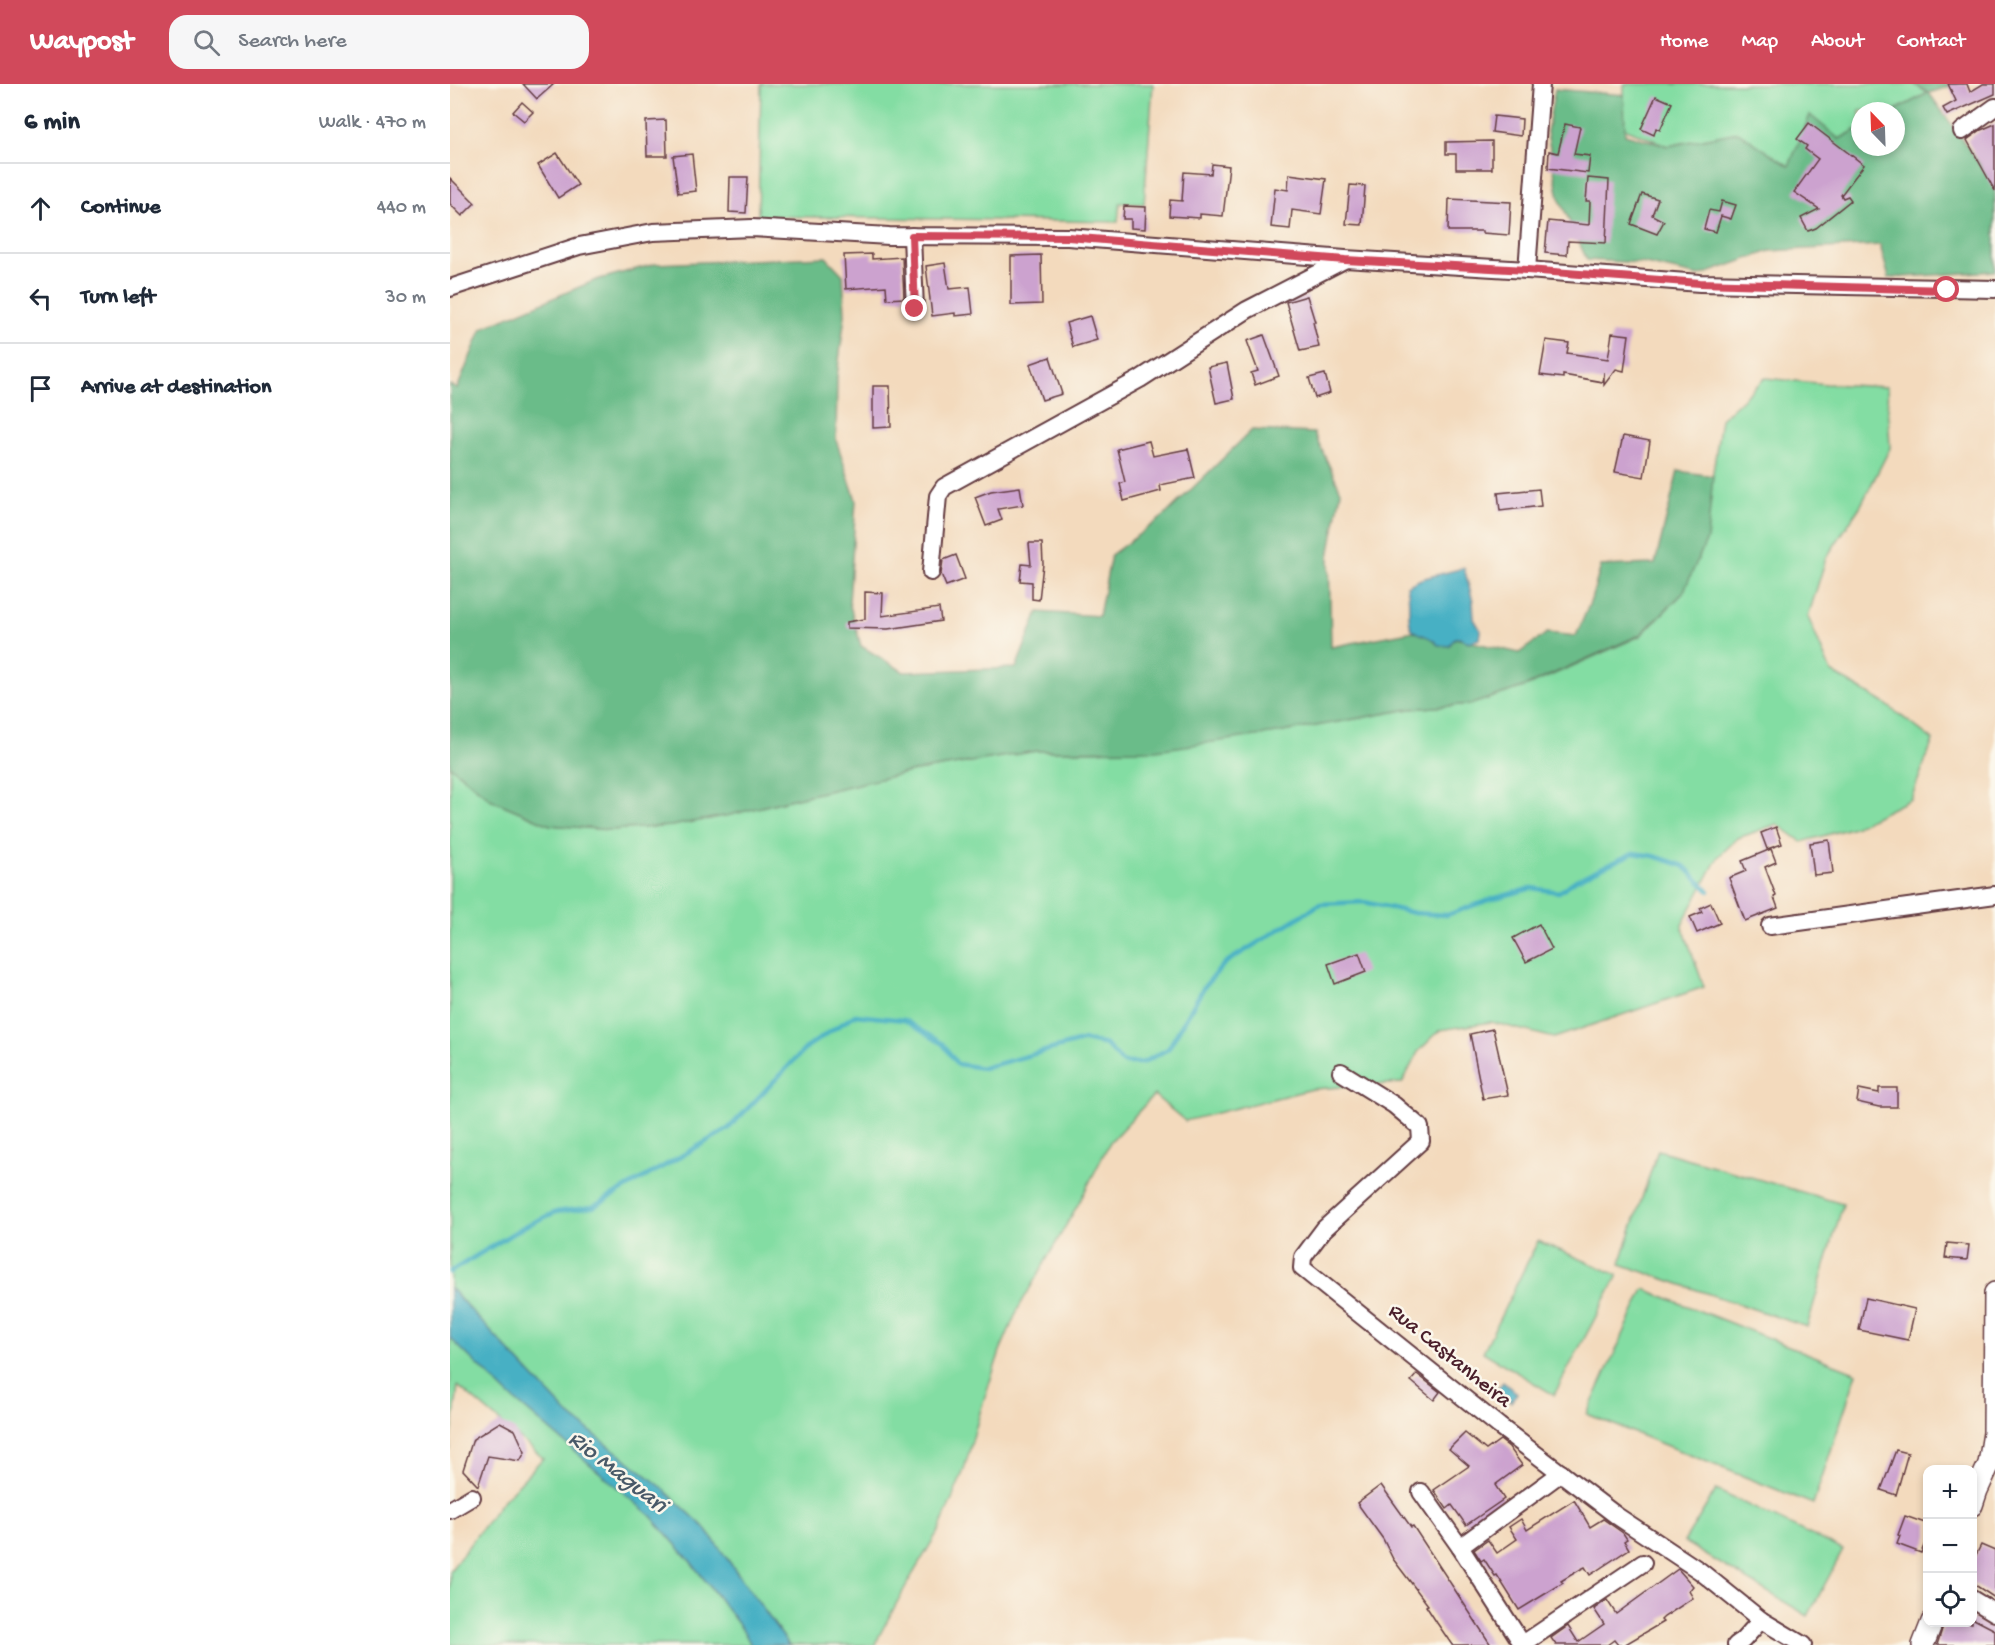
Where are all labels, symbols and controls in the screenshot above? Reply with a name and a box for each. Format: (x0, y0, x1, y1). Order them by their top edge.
search box (169, 15, 589, 69)
text: Waypost (30, 26, 133, 59)
icon: search (190, 26, 223, 59)
text: Search here (238, 29, 347, 55)
text: Home (1660, 30, 1708, 55)
text: Map (1741, 30, 1778, 55)
text: About (1811, 30, 1864, 55)
text: Contact (1897, 30, 1965, 55)
north arrow (1851, 102, 1905, 156)
text: 6 min (24, 108, 80, 139)
text: Walk · 470 m (319, 112, 426, 135)
icon: ahead (24, 192, 57, 225)
text: Continue (81, 195, 161, 221)
text: 440 m (377, 197, 426, 220)
route start (1933, 276, 1959, 302)
icon: left (24, 282, 57, 315)
text: Turn left (81, 285, 155, 311)
text: 30 m (385, 287, 426, 310)
route end (901, 295, 927, 321)
icon: arrive (24, 372, 57, 405)
text: Arrive at destination (81, 375, 271, 401)
street label: Rua Castanheira (1382, 1299, 1517, 1415)
water label: Rio Maguari (562, 1425, 675, 1522)
map controls (1923, 1465, 1977, 1627)
button: + (1923, 1465, 1977, 1519)
button: − (1923, 1519, 1977, 1573)
button: locate (1923, 1573, 1977, 1627)

